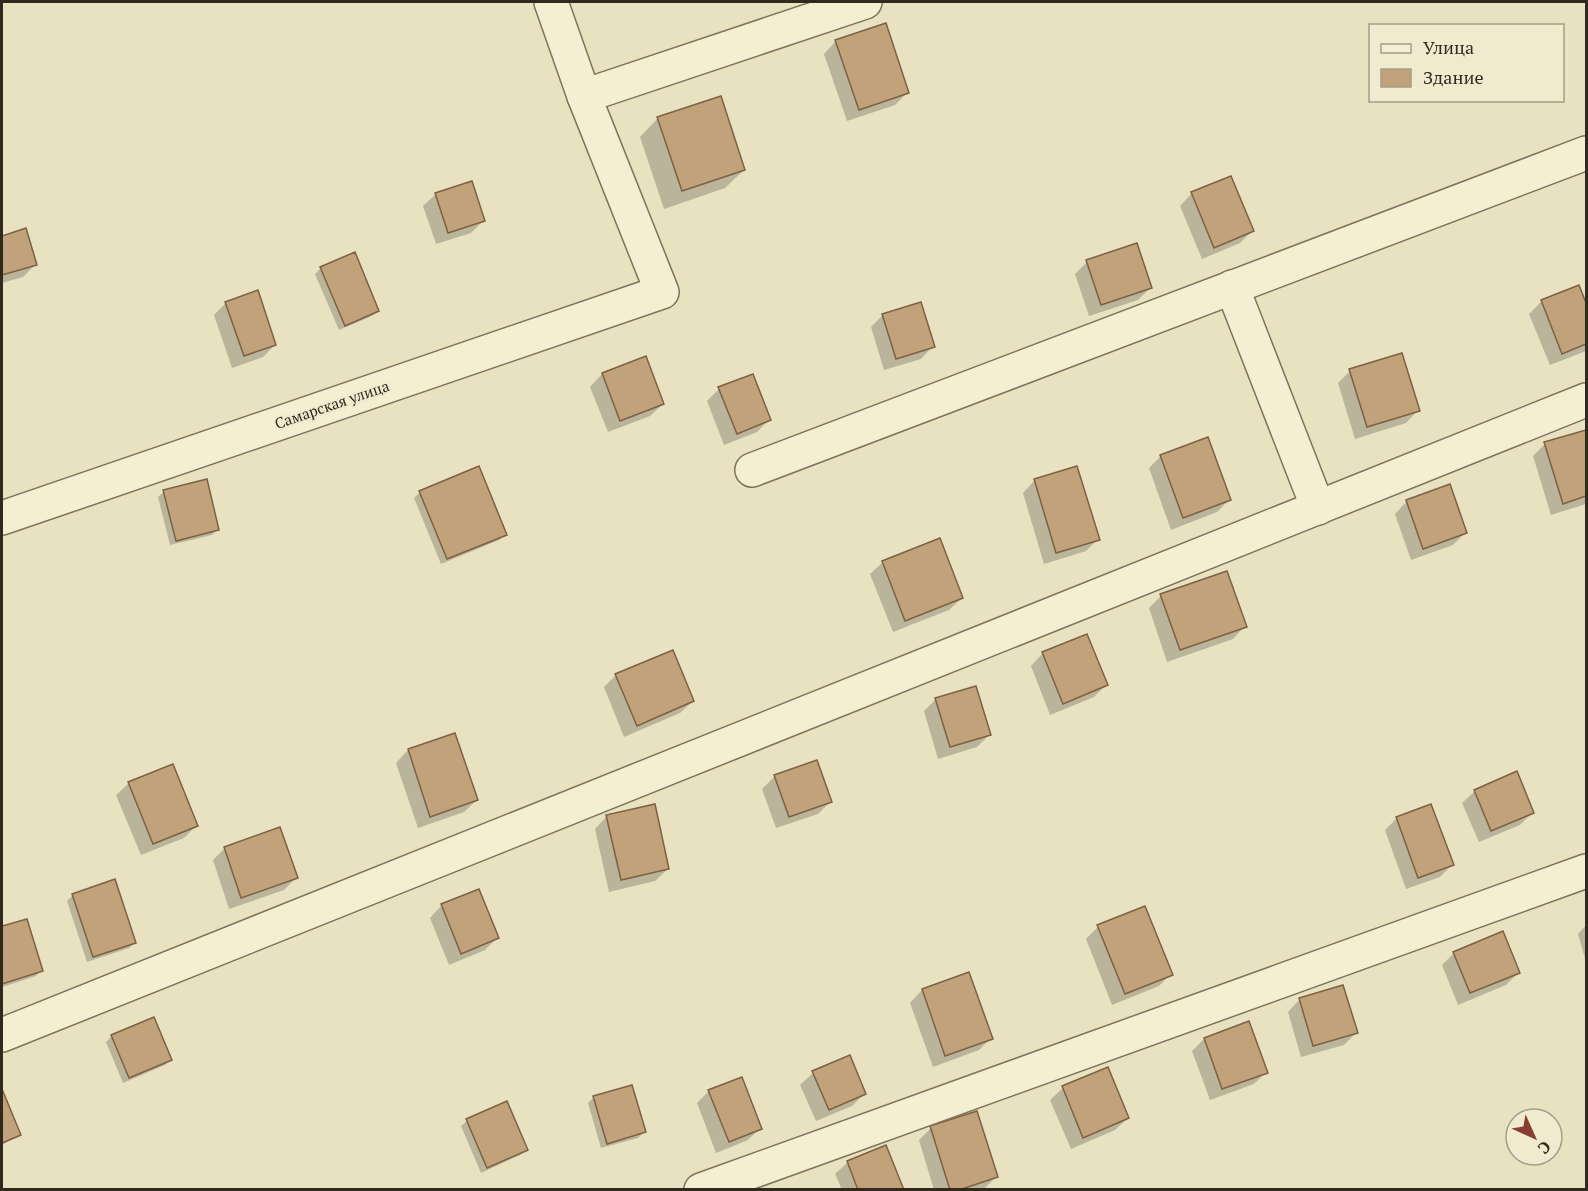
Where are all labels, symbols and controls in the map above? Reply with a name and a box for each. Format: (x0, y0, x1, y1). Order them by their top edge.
legend (1369, 24, 1564, 102)
text: Улица (1423, 35, 1474, 59)
text: Здание (1423, 65, 1483, 89)
street label: Самарская улица (272, 375, 392, 433)
north arrow (1504, 1107, 1564, 1167)
text: С (1533, 1136, 1556, 1159)

